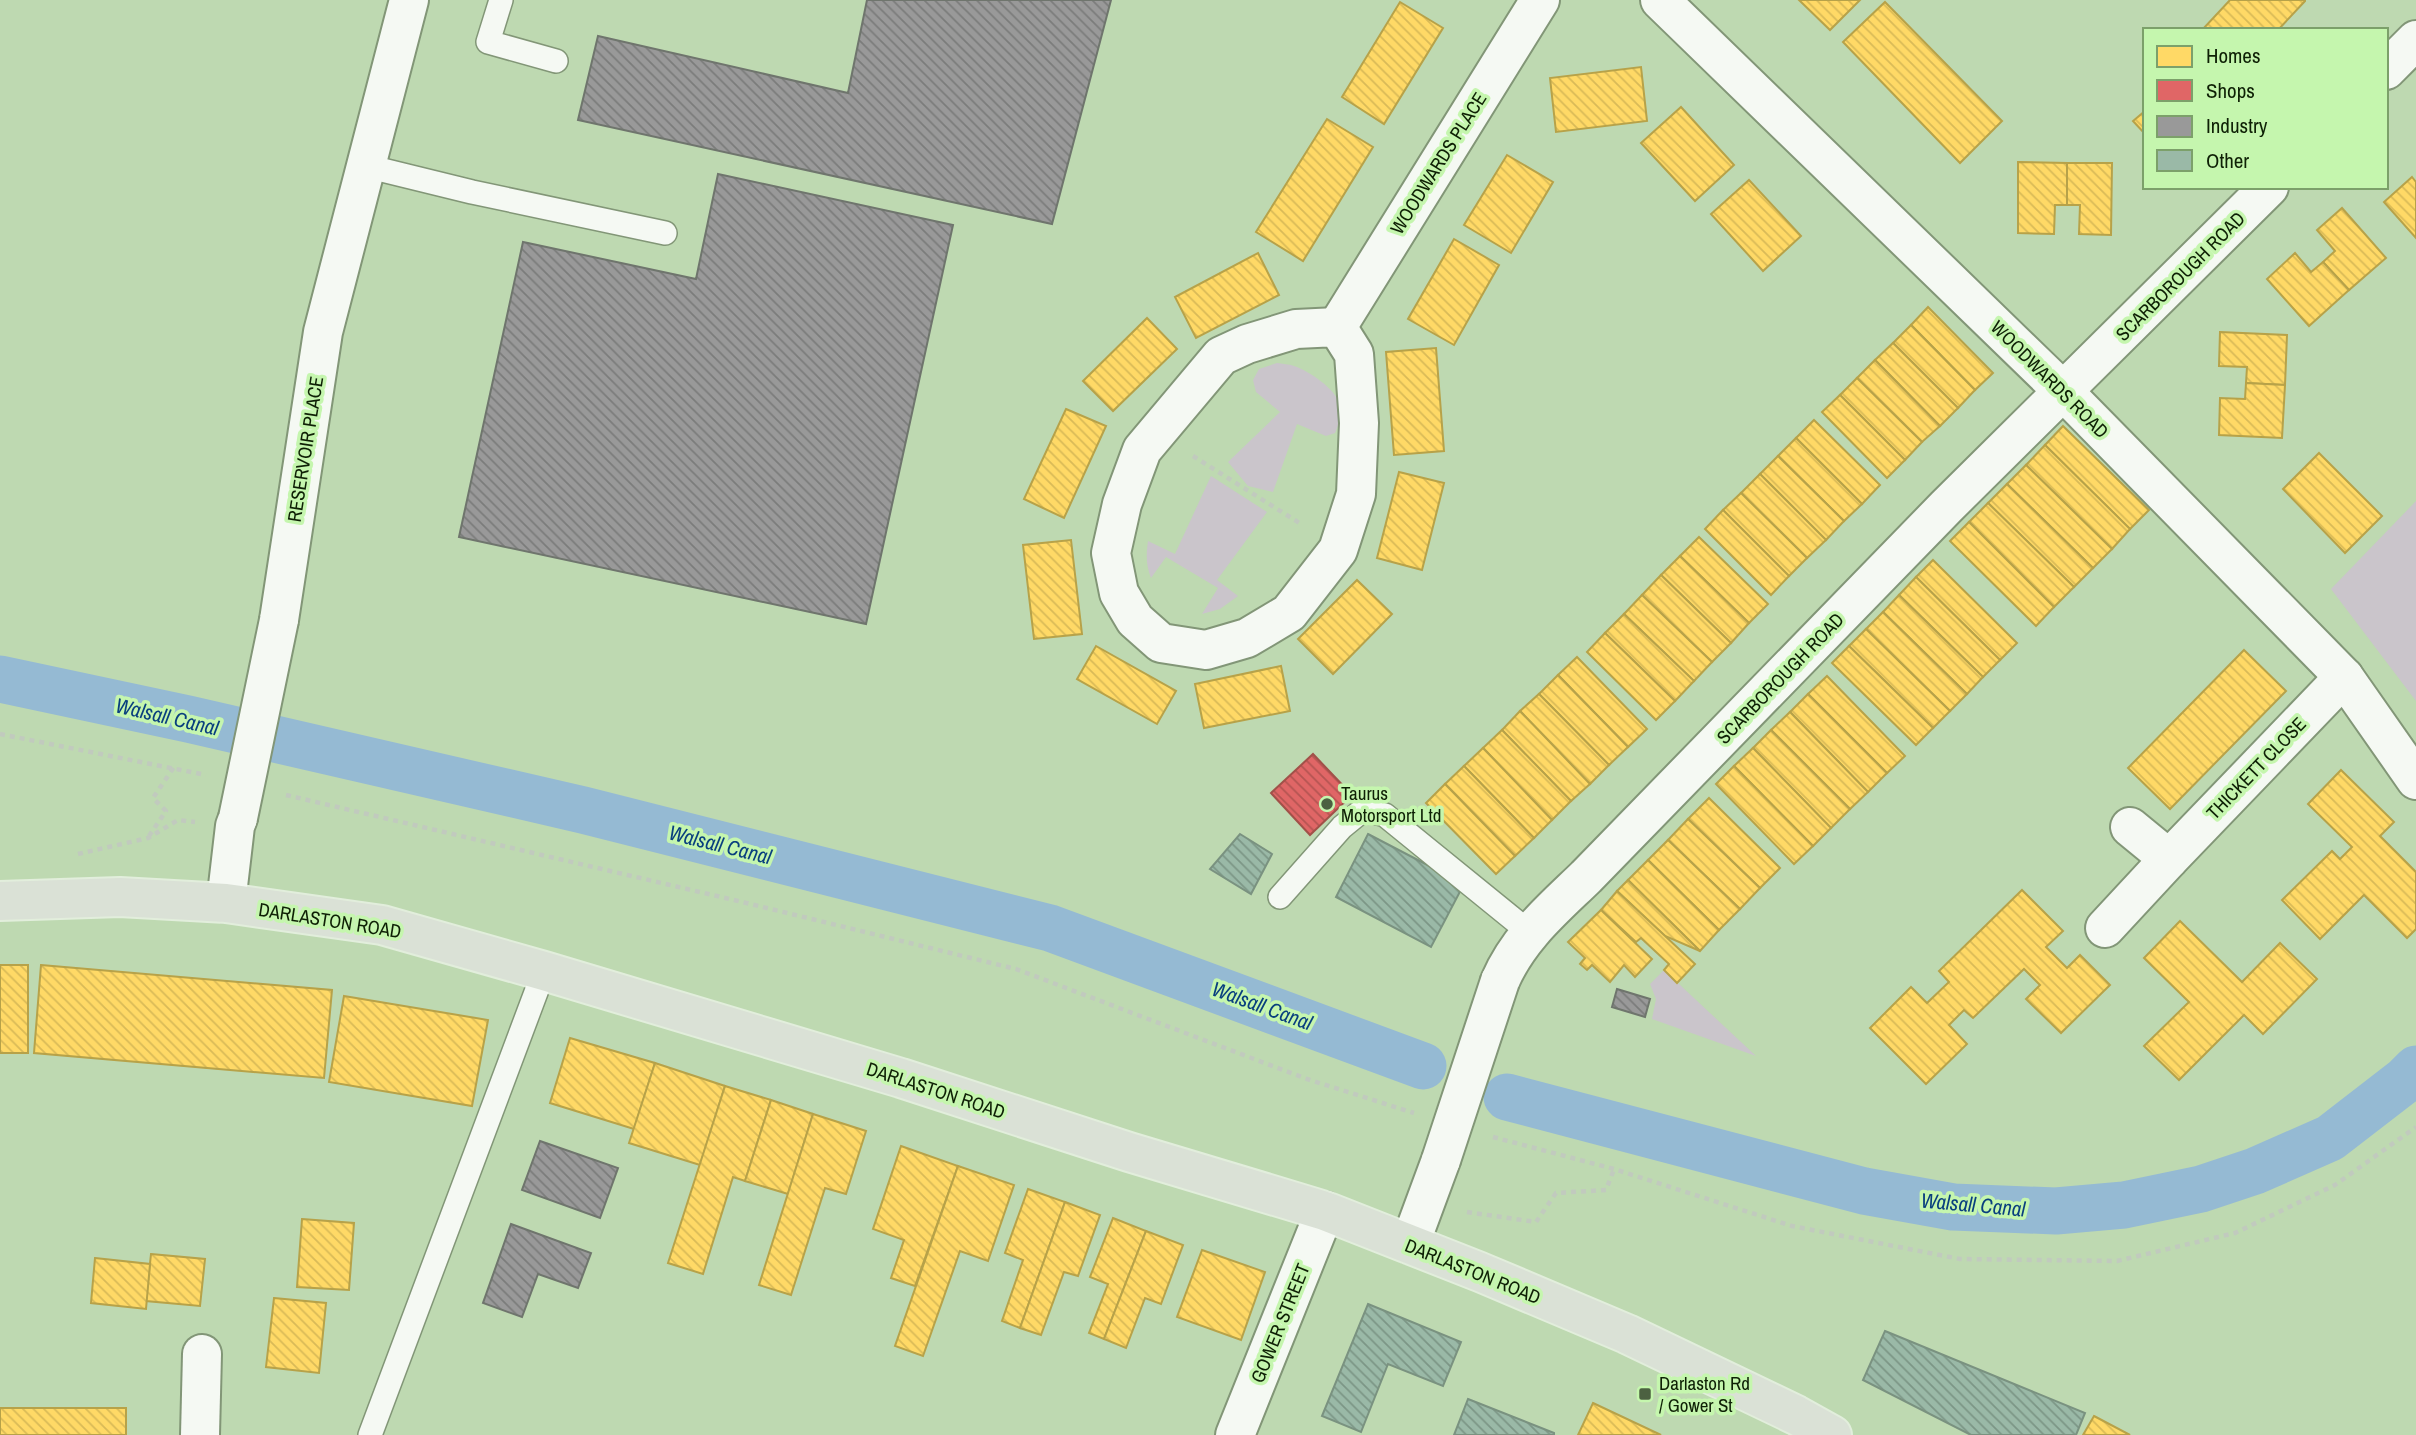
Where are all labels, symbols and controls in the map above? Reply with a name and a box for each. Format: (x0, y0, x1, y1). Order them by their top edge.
legend (2143, 28, 2388, 189)
text: Homes (2206, 41, 2261, 70)
text: Shops (2206, 76, 2255, 105)
street label: WOODWARDS PLACE (1384, 87, 1492, 239)
text: Industry (2206, 111, 2268, 140)
text: Other (2206, 146, 2249, 175)
street label: SCARBOROUGH ROAD (2110, 206, 2250, 346)
street label: WOODWARDS ROAD (1985, 314, 2115, 444)
street label: RESERVOIR PLACE (281, 374, 329, 524)
street label: SCARBOROUGH ROAD (1711, 607, 1849, 749)
water label: Walsall Canal (113, 691, 223, 743)
street label: THICKETT CLOSE (2200, 711, 2312, 825)
place label: Taurus Motorsport Ltd (1341, 780, 1441, 828)
marker: Taurus Motorsport Ltd (1319, 796, 1335, 812)
water label: Walsall Canal (666, 818, 776, 872)
street label: DARLASTON ROAD (257, 896, 403, 944)
water label: Walsall Canal (1208, 974, 1318, 1037)
street label: DARLASTON ROAD (863, 1055, 1009, 1125)
water label: Walsall Canal (1920, 1185, 2028, 1224)
street label: DARLASTON ROAD (1401, 1232, 1545, 1310)
street label: GOWER STREET (1244, 1259, 1316, 1386)
place label: Darlaston Rd / Gower St (1659, 1370, 1750, 1418)
marker: Darlaston Rd / Gower St (1637, 1386, 1653, 1402)

